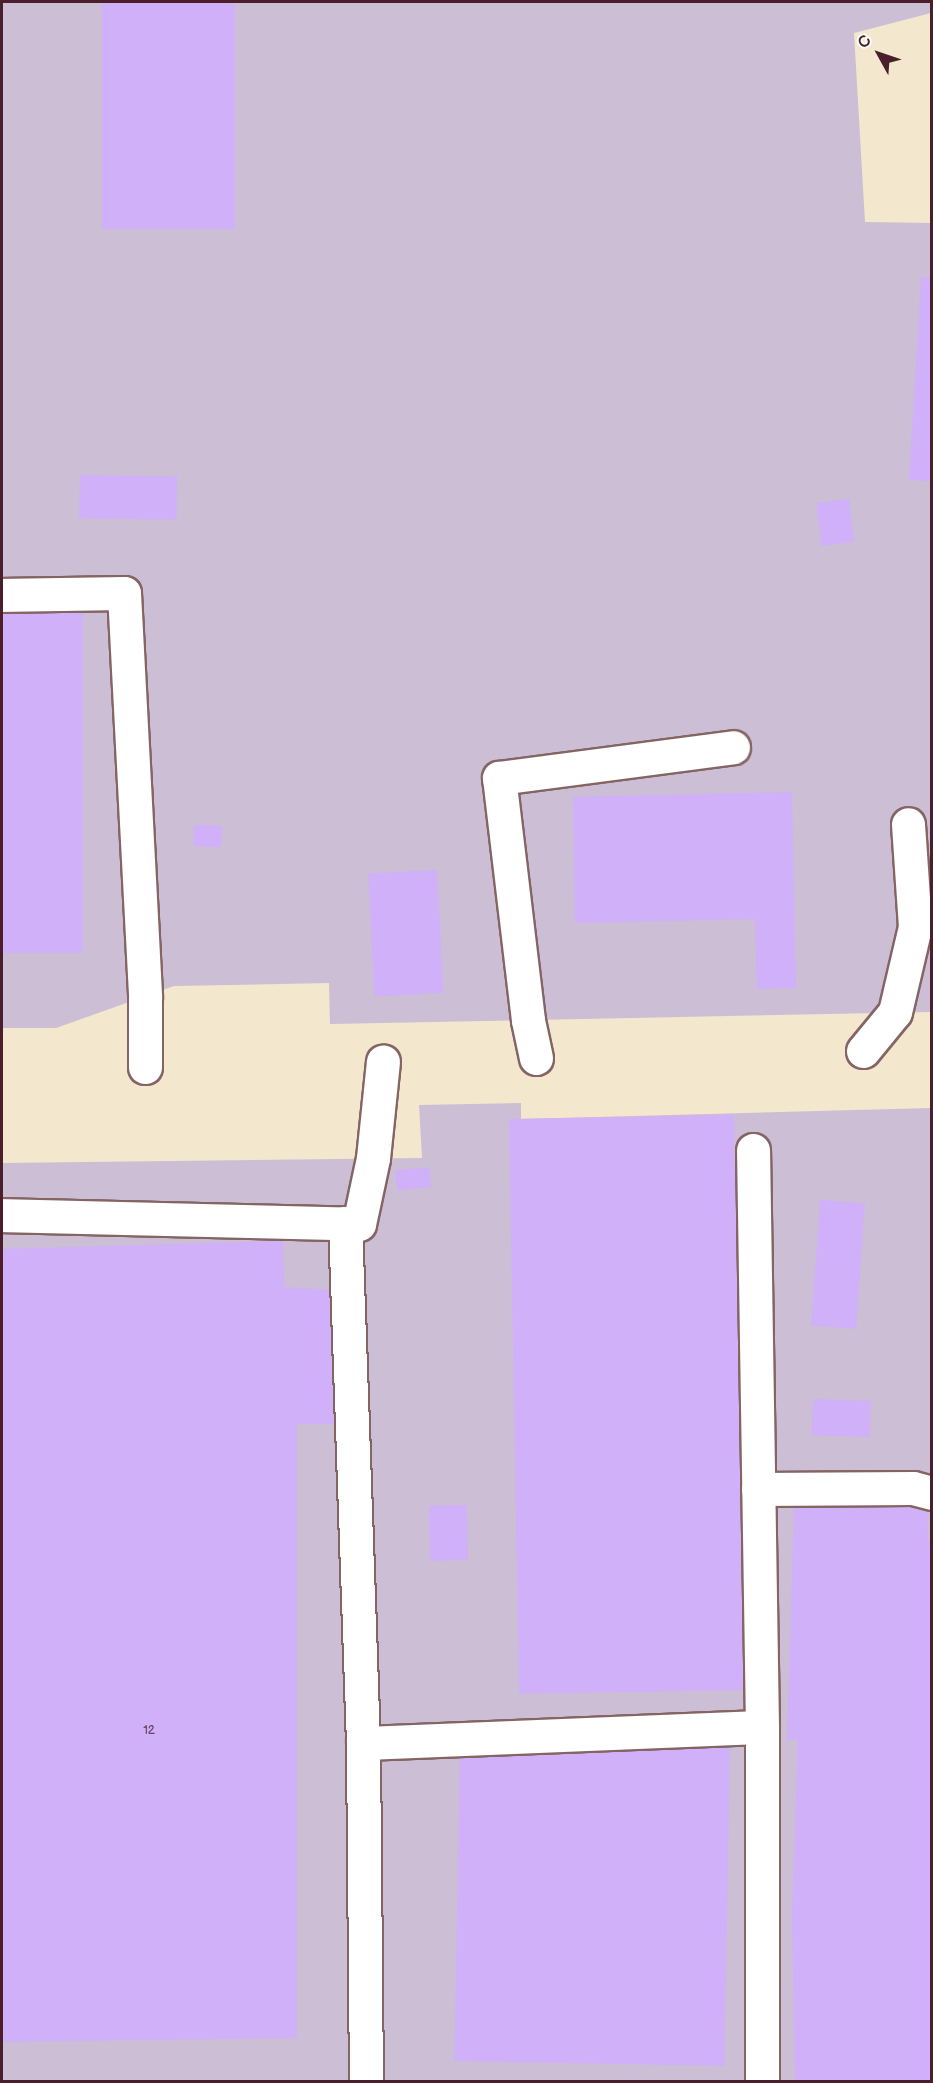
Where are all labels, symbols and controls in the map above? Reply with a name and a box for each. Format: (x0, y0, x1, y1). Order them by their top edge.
north arrow (849, 24, 909, 84)
text: С (854, 32, 876, 52)
house number: 12 (143, 1724, 155, 1738)

